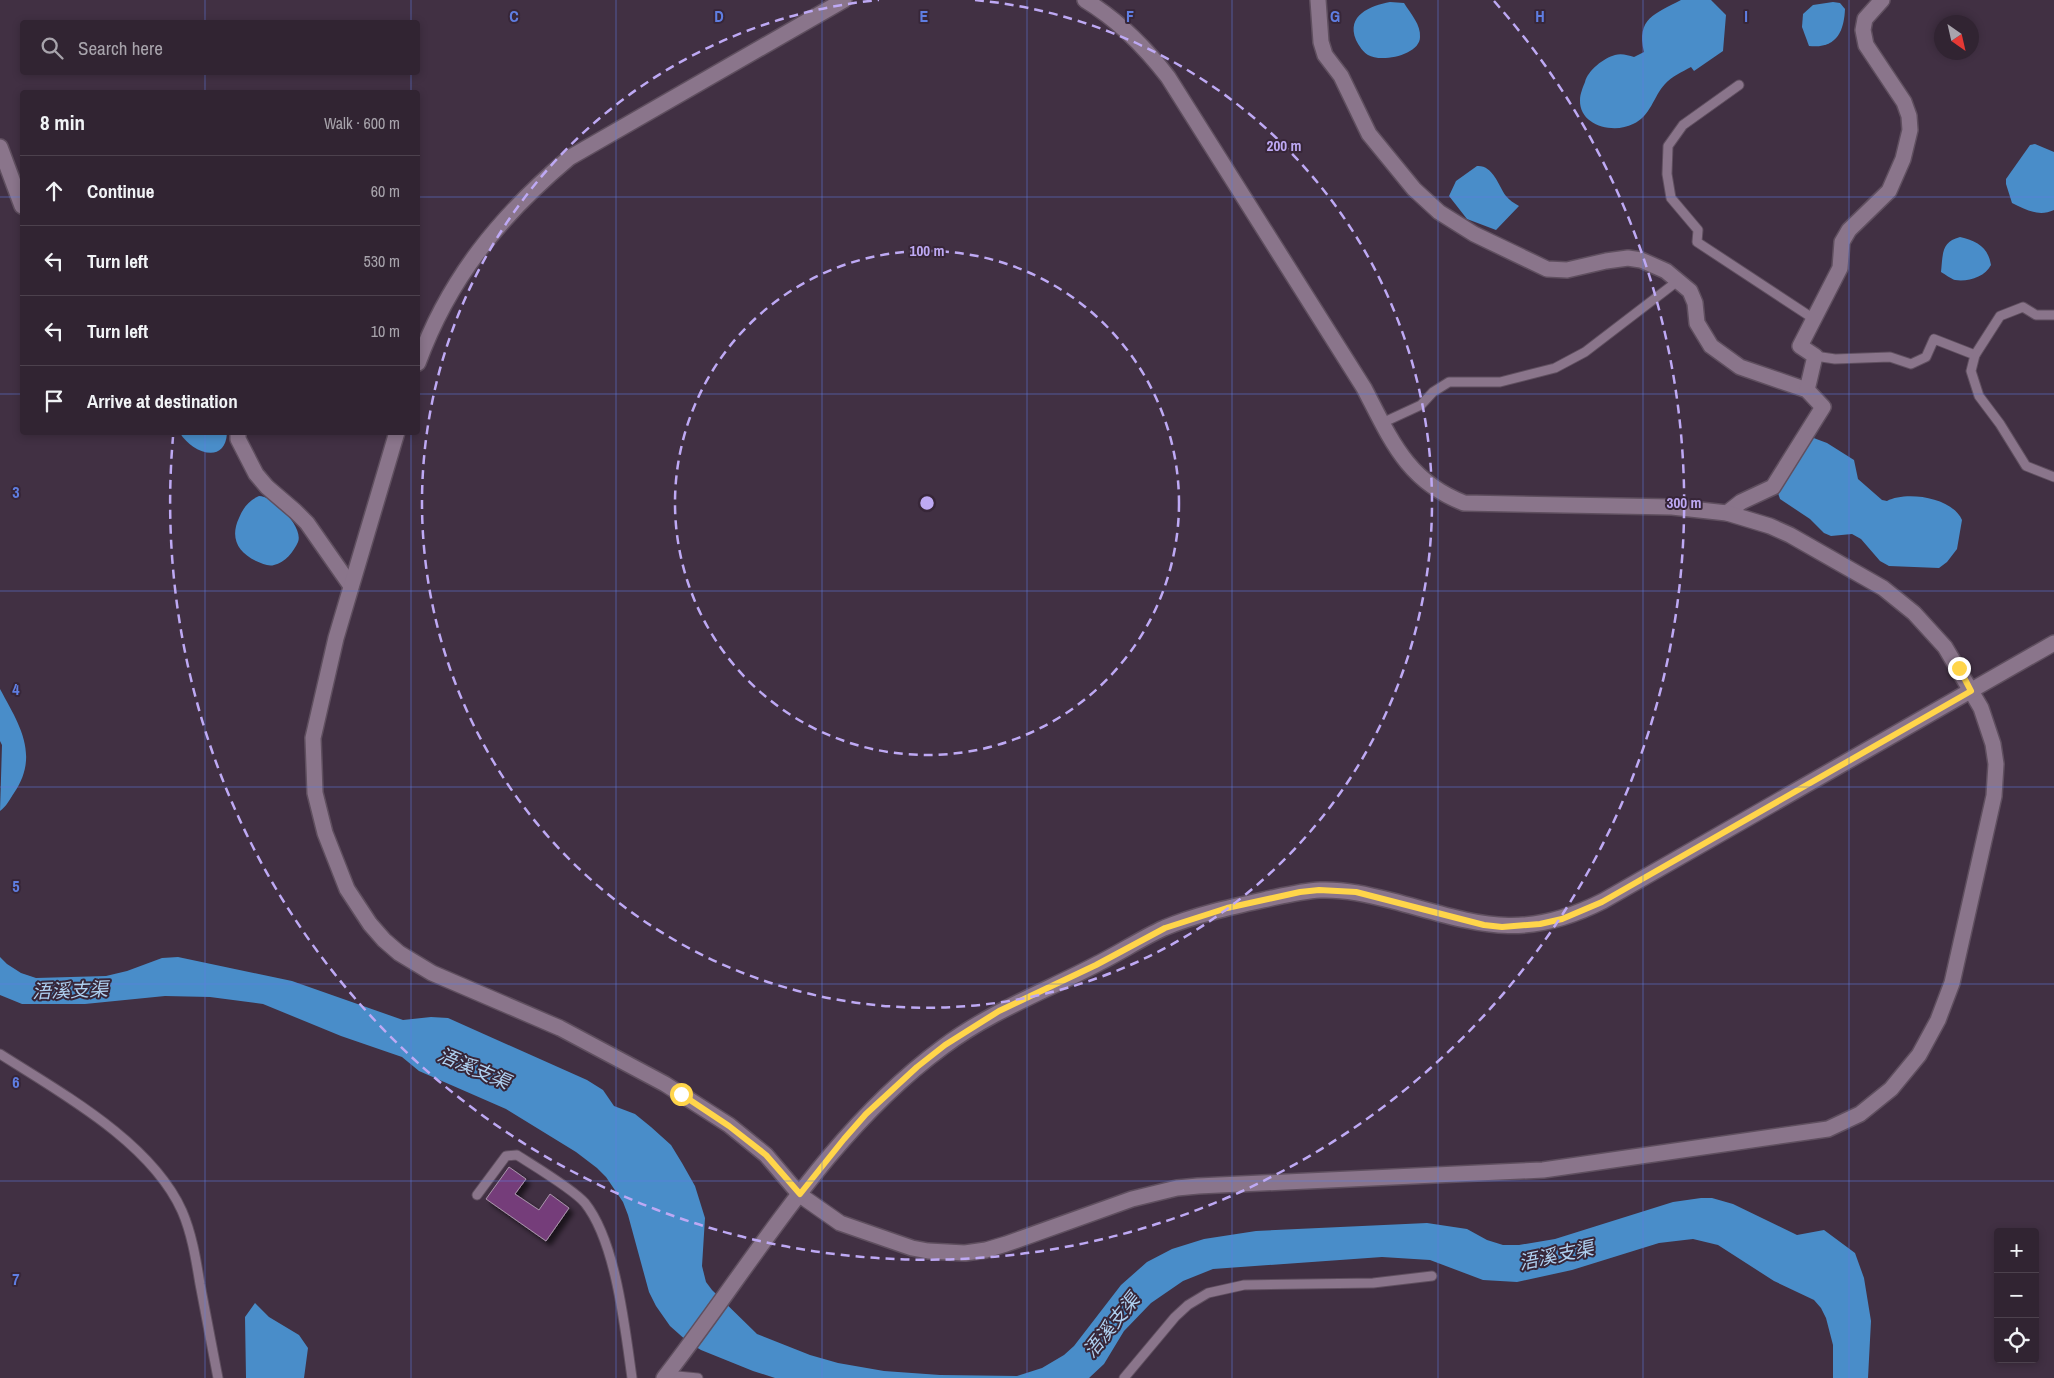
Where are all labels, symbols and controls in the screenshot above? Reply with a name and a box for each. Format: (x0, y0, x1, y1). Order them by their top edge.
text: C (509, 5, 519, 27)
text: D (714, 5, 724, 27)
text: E (920, 5, 929, 27)
text: F (1126, 5, 1134, 27)
text: G (1330, 5, 1340, 27)
text: H (1535, 5, 1545, 27)
text: I (1744, 5, 1748, 27)
north arrow (1934, 15, 1979, 60)
search box (20, 20, 420, 75)
icon: search (38, 34, 66, 62)
text: Search here (78, 35, 163, 61)
text: 8 min (40, 108, 85, 137)
text: Walk · 600 m (324, 112, 400, 134)
text: 200 m (1267, 135, 1301, 156)
icon: ahead (40, 177, 68, 205)
text: Continue (87, 178, 155, 204)
text: 60 m (371, 180, 400, 202)
text: 100 m (910, 240, 944, 261)
icon: left (40, 247, 68, 275)
text: Turn left (87, 248, 148, 274)
text: 530 m (364, 250, 400, 272)
icon: left (40, 317, 68, 345)
text: Turn left (87, 318, 148, 344)
text: 10 m (371, 320, 400, 342)
icon: arrive (40, 387, 68, 415)
text: Arrive at destination (87, 388, 238, 414)
text: 3 (12, 481, 20, 503)
text: 300 m (1667, 492, 1701, 513)
centre of rings (918, 494, 936, 512)
route end (1948, 657, 1971, 680)
text: 4 (12, 678, 20, 700)
text: 5 (12, 875, 20, 897)
water label: 浯溪支渠 (32, 976, 111, 1004)
water label: 浯溪支渠 (434, 1041, 517, 1096)
text: 6 (12, 1071, 20, 1093)
route start (670, 1083, 693, 1106)
map controls (1994, 1228, 2039, 1363)
button: + (1994, 1228, 2039, 1273)
water label: 浯溪支渠 (1516, 1234, 1599, 1276)
text: 7 (12, 1268, 20, 1290)
button: − (1994, 1273, 2039, 1318)
water label: 浯溪支渠 (1077, 1285, 1147, 1363)
button: locate (1994, 1318, 2039, 1363)

